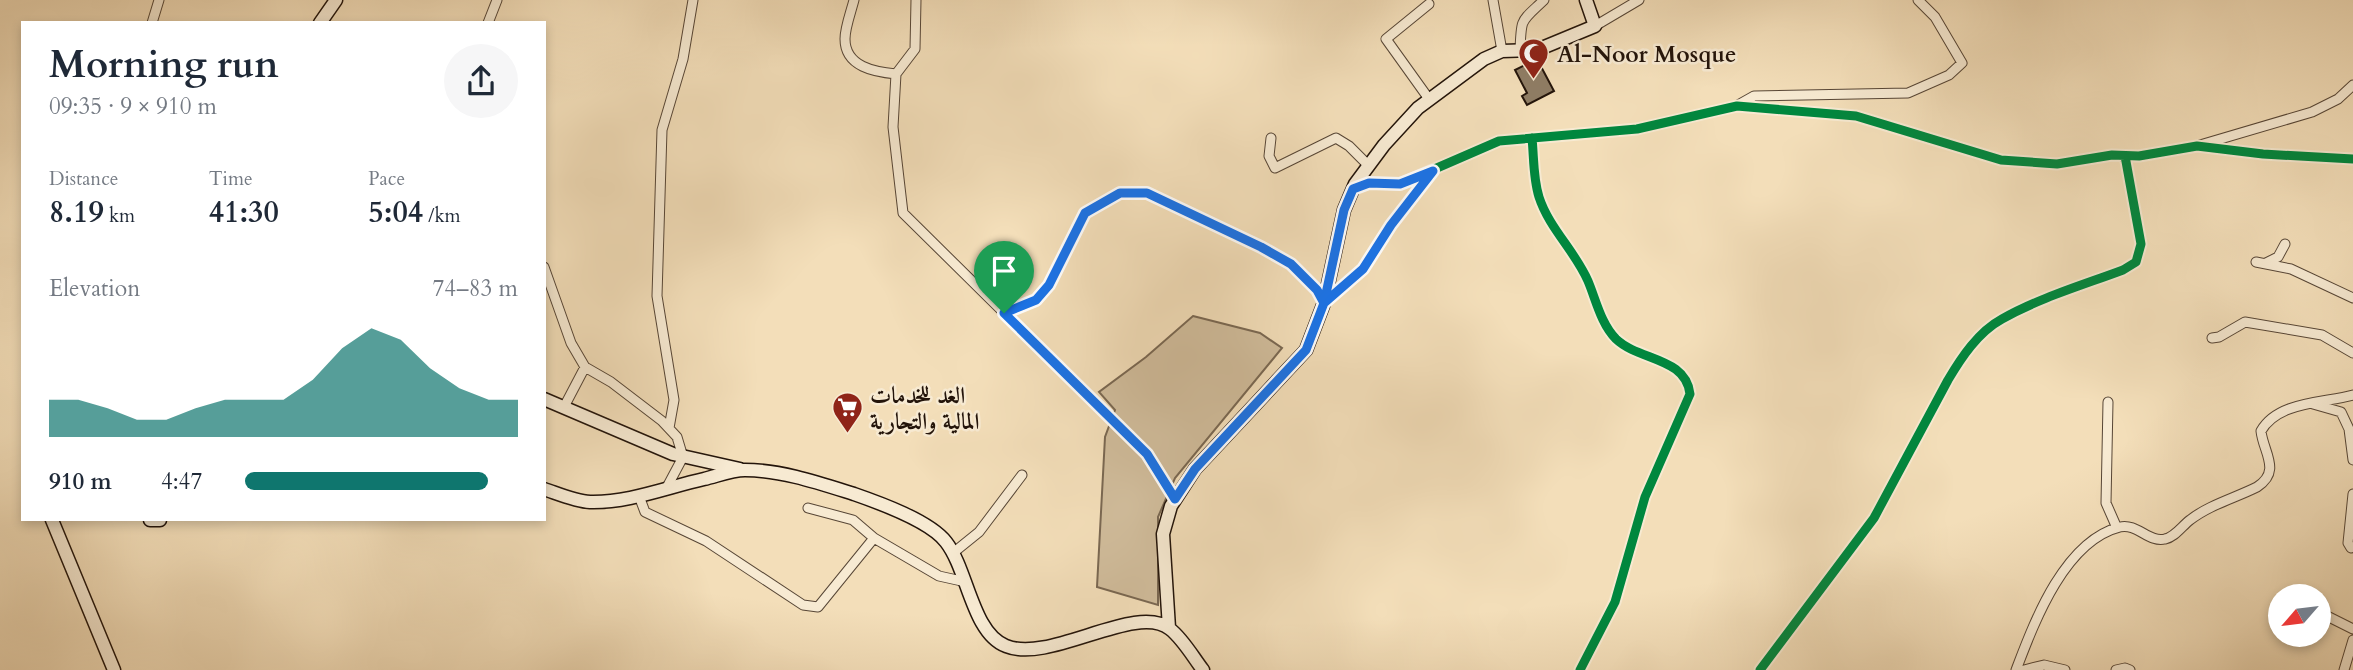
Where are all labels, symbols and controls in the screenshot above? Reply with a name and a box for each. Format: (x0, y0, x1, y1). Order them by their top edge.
mosque icon: Al-Noor Mosque (1517, 37, 1551, 81)
text: Morning run (49, 39, 279, 91)
place label: Al-Noor Mosque (1557, 39, 1736, 70)
button: share (444, 44, 518, 118)
text: 09:35 · 9 × 910 m (49, 91, 217, 122)
text: Distance (49, 166, 118, 192)
text: Time (209, 166, 253, 192)
text: Pace (368, 166, 405, 192)
text: 8.19 (49, 192, 104, 233)
text: 41:30 (209, 192, 279, 233)
text: 5:04 (368, 192, 423, 233)
text: km (104, 203, 135, 229)
text: /km (423, 203, 461, 229)
pin (974, 241, 1034, 313)
icon: arrive (985, 252, 1023, 290)
text: Elevation (49, 273, 140, 304)
text: 74–83 m (433, 273, 518, 304)
place label: الغد للخدمات المالية والتجارية (870, 380, 979, 437)
supermarket icon: الغد للخدمات المالية والتجارية (830, 391, 864, 435)
text: 910 m (49, 466, 112, 497)
text: 4:47 (161, 466, 202, 497)
north arrow (2268, 584, 2331, 648)
map controls (2268, 584, 2331, 647)

